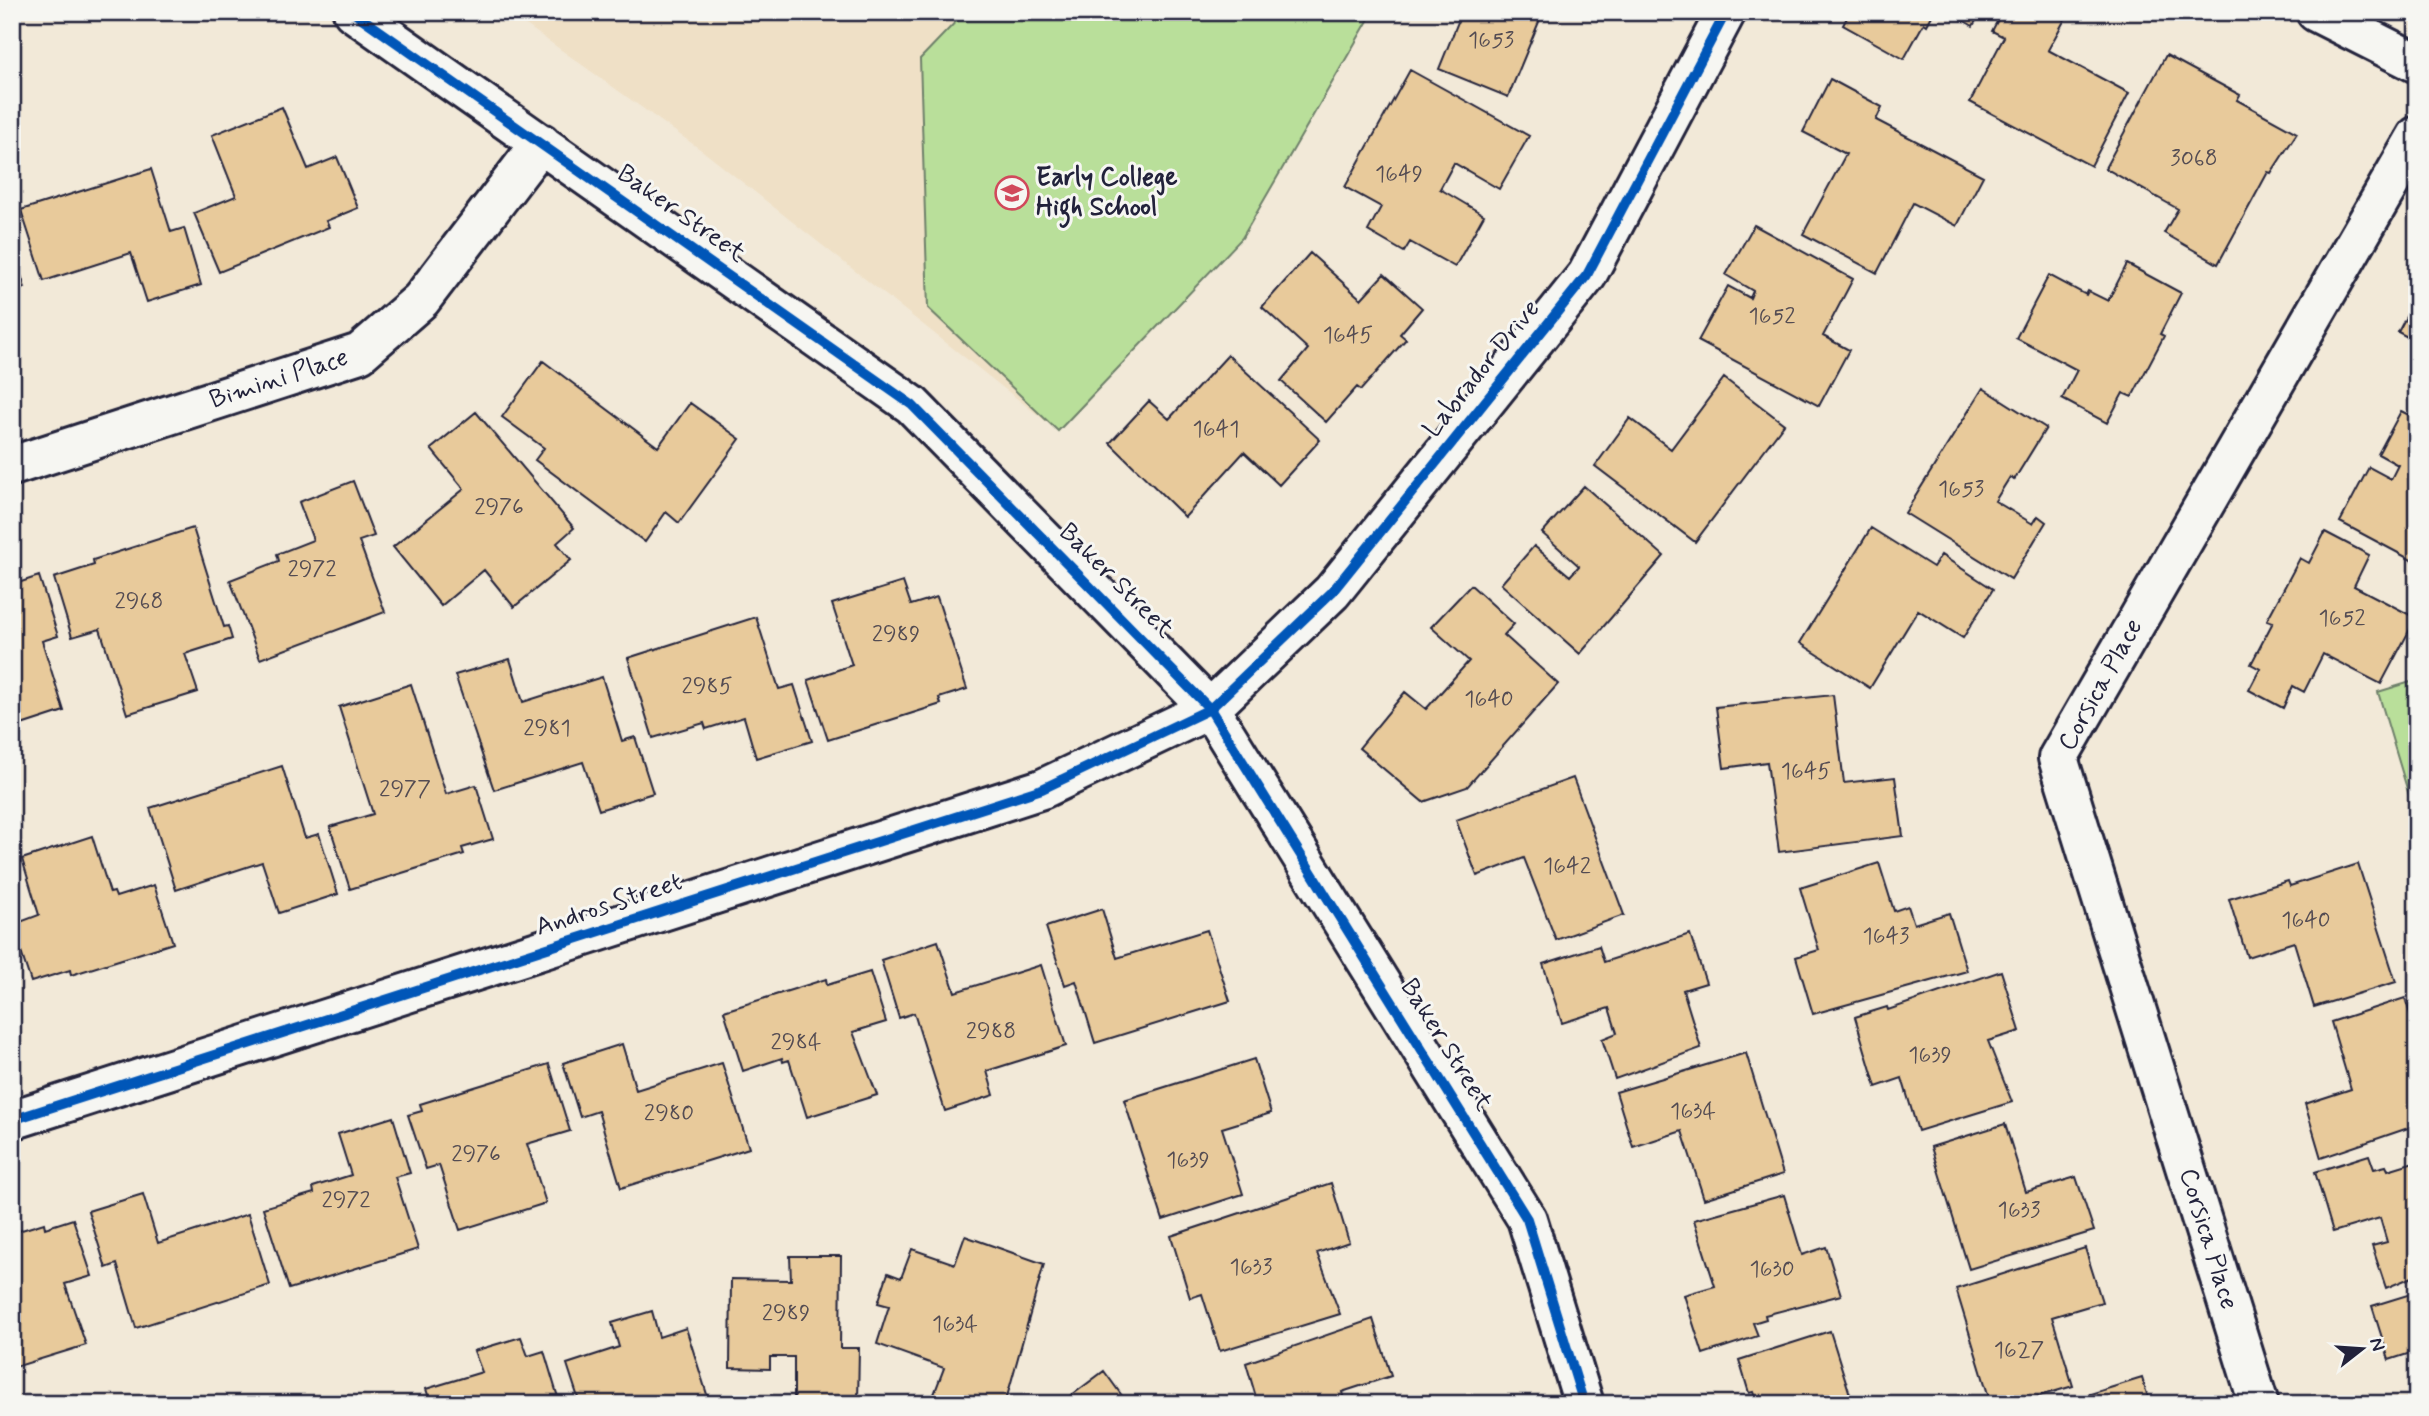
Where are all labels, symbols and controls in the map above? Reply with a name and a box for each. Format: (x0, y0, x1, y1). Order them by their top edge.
house number: 1653 (1468, 26, 1514, 56)
house number: 3068 (2170, 144, 2218, 174)
street label: Baker Street (610, 157, 752, 271)
house number: 1649 (1375, 160, 1423, 190)
place label: Early College High School (1036, 161, 1177, 228)
school or university icon: Early College High School (993, 174, 1031, 212)
street label: Labrador Drive (1416, 293, 1548, 445)
house number: 1652 (1748, 302, 1796, 332)
house number: 1645 (1323, 321, 1373, 351)
street label: Bimini Place (205, 341, 353, 417)
house number: 1641 (1193, 415, 1239, 445)
house number: 1653 (1938, 475, 1984, 505)
house number: 2976 (474, 493, 524, 523)
street label: Baker Street (1051, 516, 1181, 646)
house number: 2972 (287, 555, 337, 585)
house number: 2968 (115, 587, 163, 617)
house number: 1652 (2318, 604, 2366, 634)
street label: Corsica Place (2051, 613, 2151, 757)
house number: 2989 (872, 620, 920, 650)
house number: 2985 (681, 672, 733, 702)
house number: 1640 (1464, 685, 1514, 715)
house number: 2981 (523, 714, 571, 744)
house number: 1645 (1781, 757, 1831, 787)
house number: 2977 (379, 775, 431, 805)
house number: 1642 (1543, 852, 1591, 882)
street label: Andros Street (531, 865, 687, 945)
house number: 1640 (2281, 906, 2331, 936)
house number: 1643 (1863, 922, 1909, 952)
street label: Baker Street (1392, 972, 1500, 1118)
house number: 2988 (966, 1017, 1016, 1047)
house number: 2984 (771, 1028, 821, 1058)
house number: 1639 (1908, 1041, 1952, 1071)
house number: 1634 (1670, 1097, 1716, 1127)
house number: 2980 (644, 1099, 694, 1129)
house number: 2976 (451, 1140, 501, 1170)
house number: 1639 (1166, 1146, 1210, 1176)
street label: Corsica Place (2170, 1164, 2246, 1314)
house number: 2972 (321, 1186, 371, 1216)
house number: 1633 (1998, 1196, 2040, 1226)
house number: 1633 (1230, 1253, 1272, 1283)
house number: 1630 (1749, 1255, 1795, 1285)
house number: 2989 (762, 1299, 810, 1329)
house number: 1634 (932, 1310, 978, 1340)
north arrow (2328, 1314, 2398, 1384)
text: N (2363, 1335, 2391, 1354)
house number: 1627 (1994, 1336, 2044, 1366)

